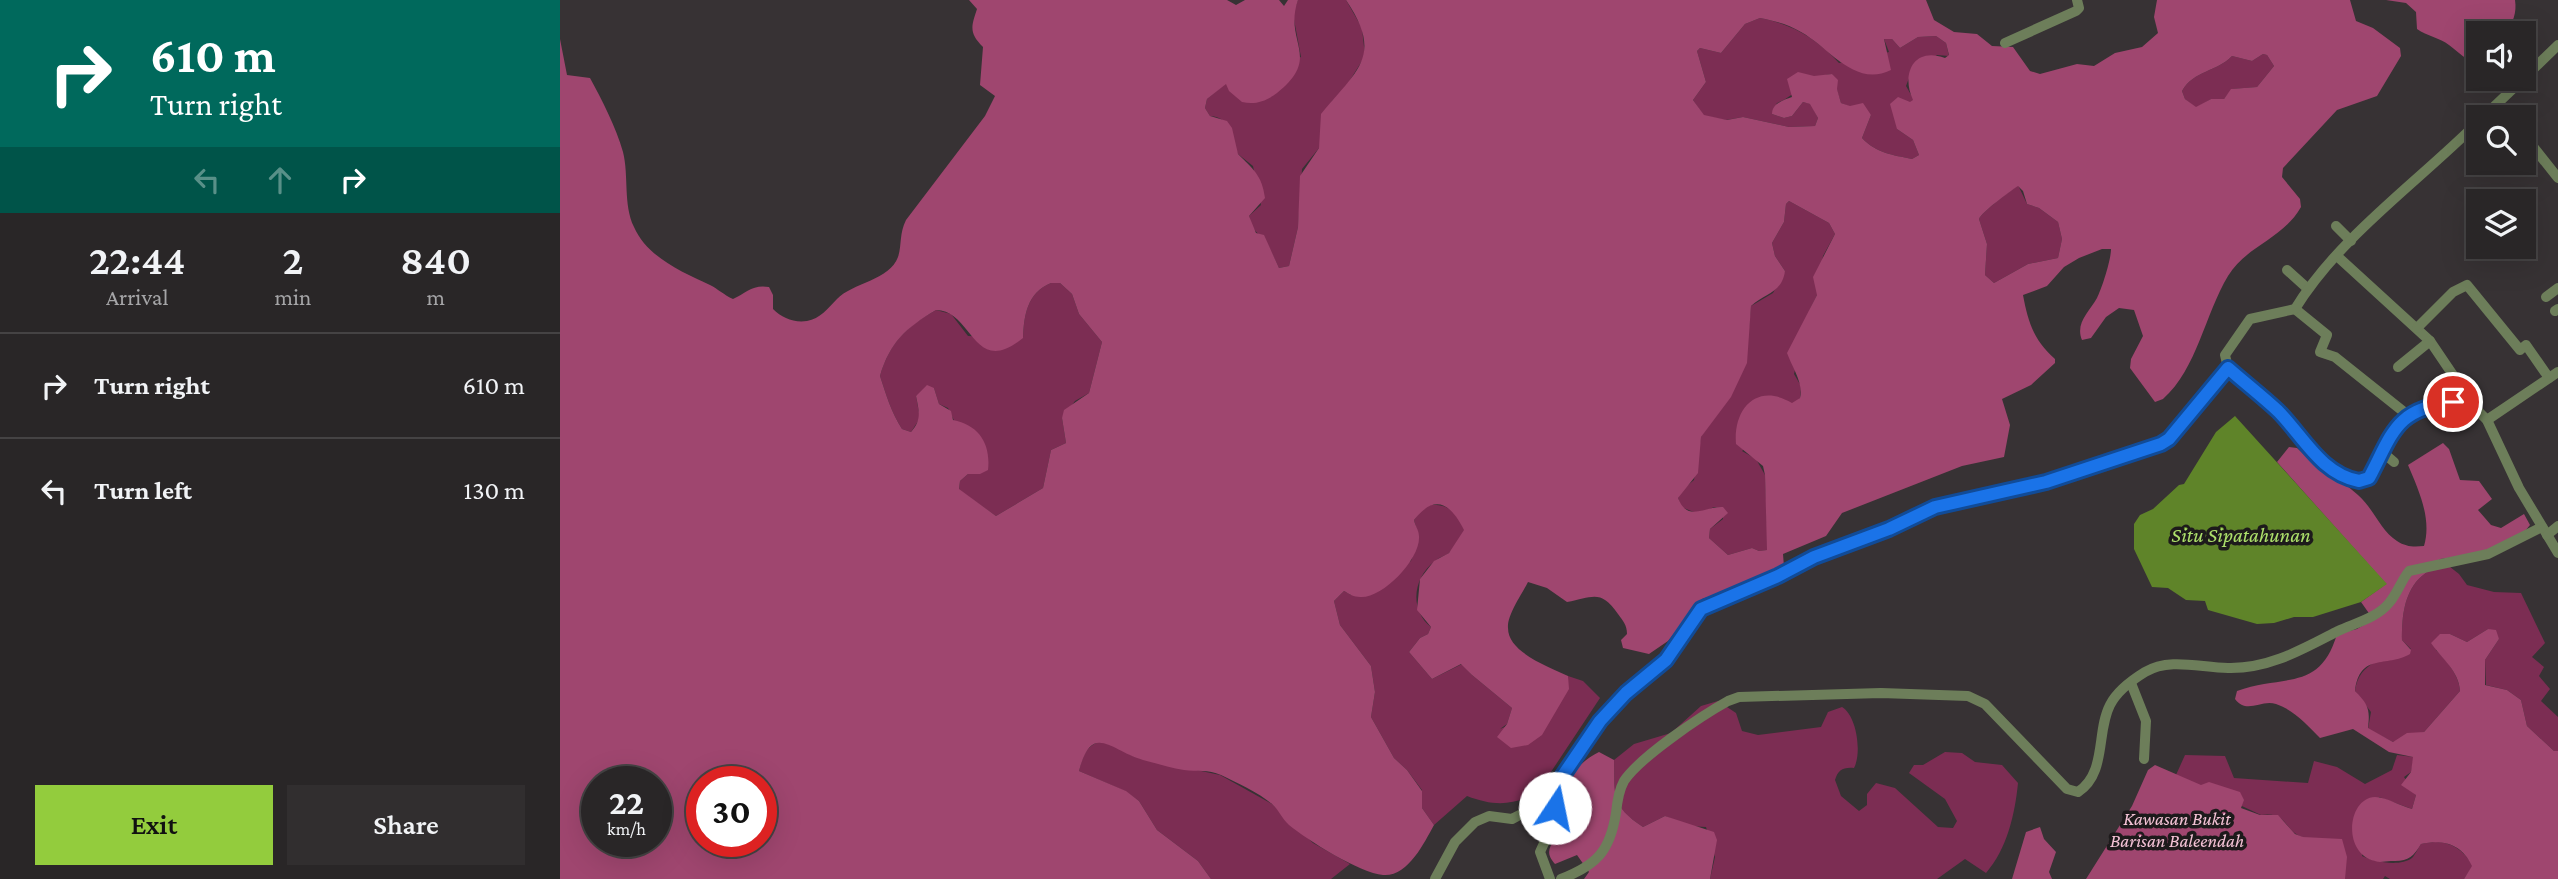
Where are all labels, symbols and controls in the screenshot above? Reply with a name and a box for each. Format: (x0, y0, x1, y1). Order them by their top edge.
map controls (2466, 21, 2536, 259)
button: sound (2466, 21, 2536, 91)
icon: right (35, 28, 126, 119)
text: 610 m (150, 28, 276, 83)
text: Turn right (150, 86, 282, 122)
button: search (2466, 105, 2536, 175)
icon: left (188, 161, 226, 199)
icon: ahead (261, 161, 299, 199)
icon: right (334, 161, 372, 199)
button: layers (2466, 189, 2536, 259)
text: 22:44 (89, 236, 185, 283)
text: 2 (282, 236, 303, 283)
text: 840 (400, 236, 471, 283)
text: Arrival (106, 284, 169, 310)
text: min (274, 284, 311, 310)
text: m (426, 284, 445, 310)
icon: right (35, 367, 73, 405)
text: Turn right (94, 371, 210, 400)
text: 610 m (463, 371, 525, 400)
pin (2423, 372, 2483, 432)
icon: arrive (2434, 383, 2472, 421)
icon: left (35, 472, 73, 510)
text: Turn left (94, 476, 192, 505)
text: 130 m (464, 476, 525, 505)
water label: Situ Sipatahunan (2171, 523, 2311, 547)
speed limit sign: 30 (686, 766, 777, 857)
position arrow (1518, 771, 1592, 845)
text: 22 (609, 783, 644, 822)
button: Exit (35, 785, 273, 865)
button: Share (287, 785, 525, 865)
park label: Kawasan Bukit Barisan Baleendah (2110, 808, 2244, 851)
text: km/h (607, 819, 646, 839)

